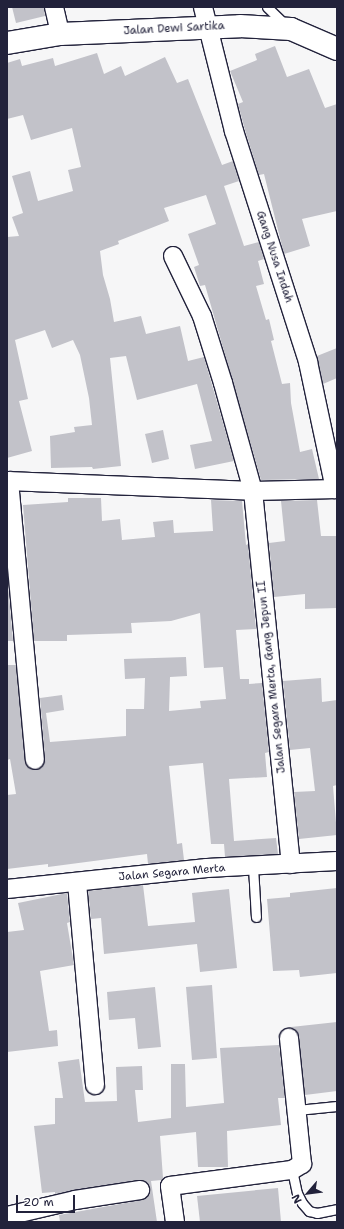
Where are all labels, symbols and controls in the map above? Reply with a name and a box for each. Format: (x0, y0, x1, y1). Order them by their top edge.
street label: Jalan Dewi Sartika (123, 20, 225, 38)
street label: Gang Nusa Indah (253, 209, 295, 305)
street label: Jalan Segara Merta, Gang Jepun II (255, 580, 289, 774)
street label: Jalan Segara Merta (118, 862, 226, 884)
north arrow (288, 1173, 328, 1213)
scale bar (18, 1187, 77, 1213)
text: N (288, 1191, 306, 1206)
text: 20 m (23, 1194, 54, 1210)

